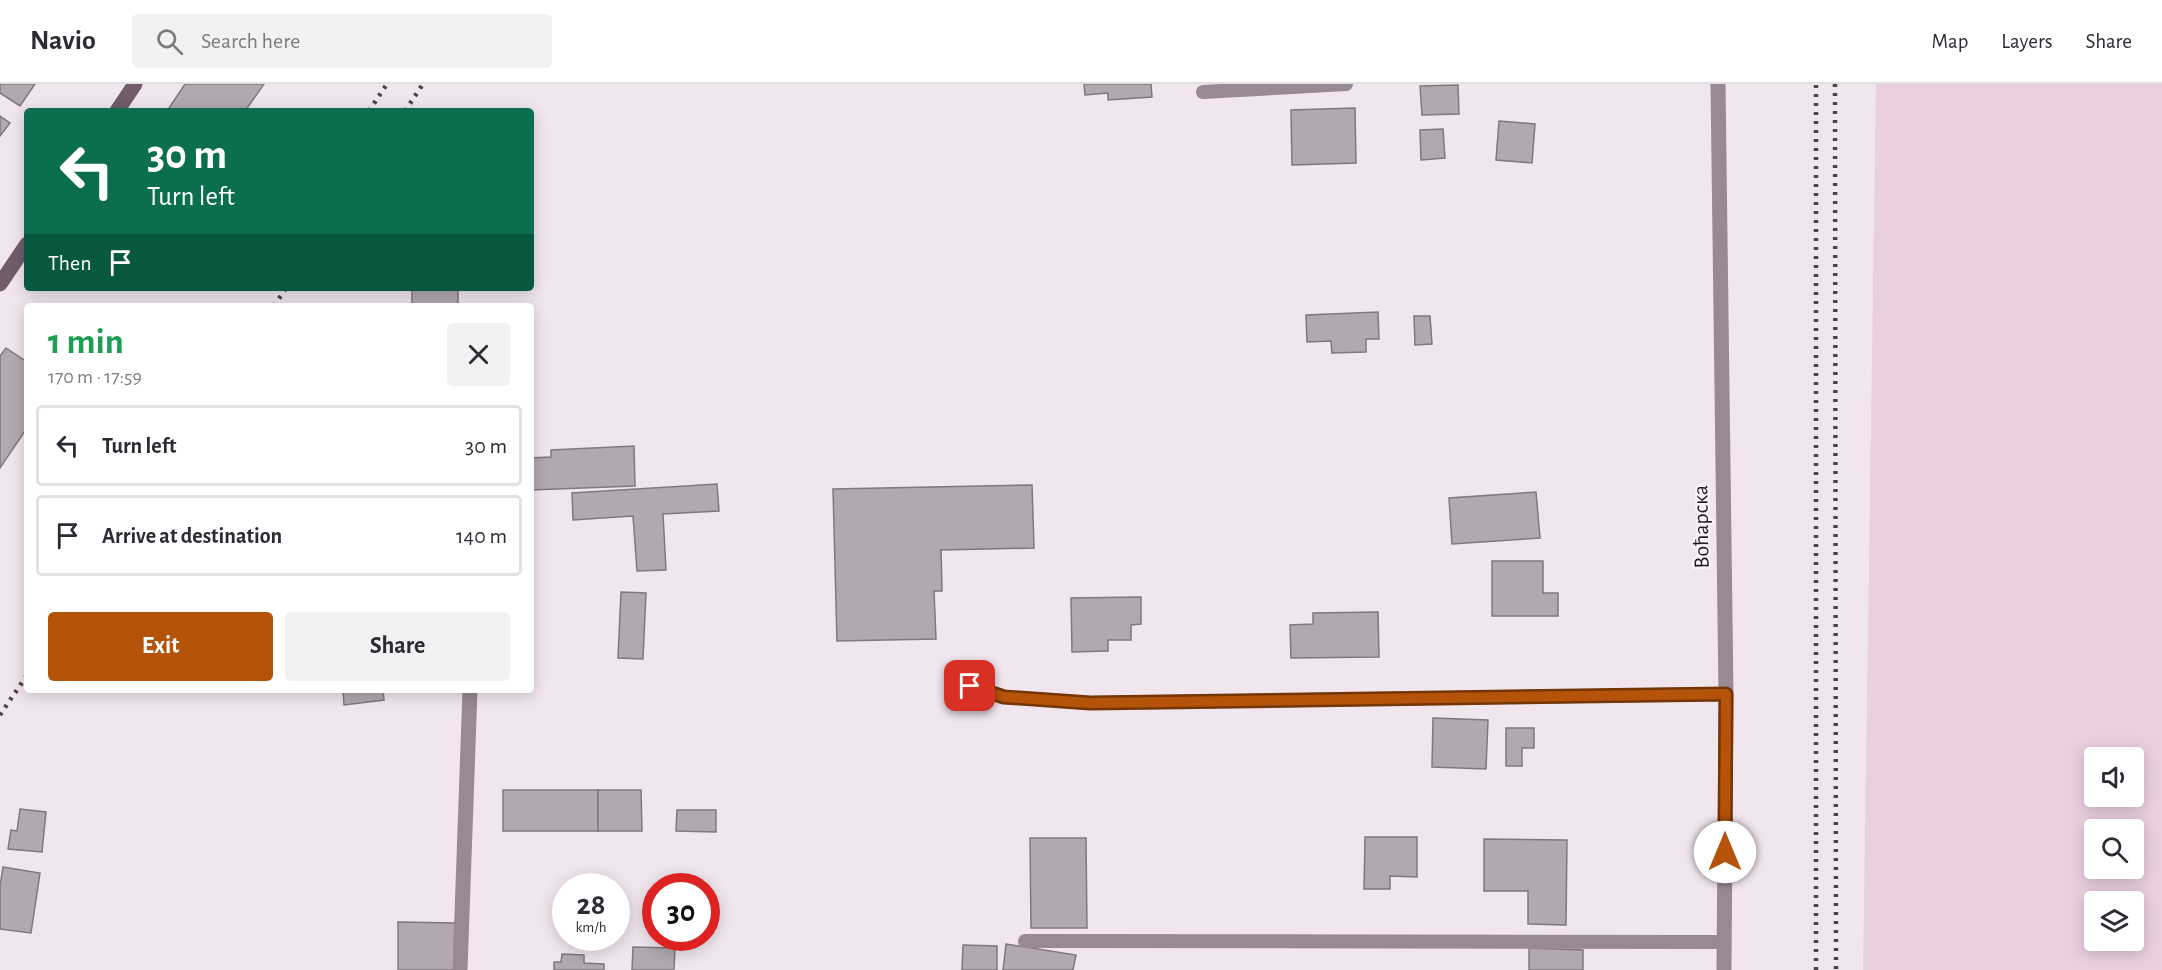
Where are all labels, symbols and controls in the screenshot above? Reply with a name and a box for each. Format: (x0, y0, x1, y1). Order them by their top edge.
search box (132, 14, 552, 68)
icon: search (153, 25, 186, 58)
text: Navio (30, 27, 96, 55)
text: Search here (201, 30, 300, 52)
text: Map (1932, 31, 1968, 52)
text: Layers (2001, 31, 2052, 52)
text: Share (2085, 31, 2132, 52)
icon: left (48, 132, 126, 210)
text: 30 m (147, 134, 227, 176)
text: Turn left (147, 183, 235, 210)
icon: arrive (104, 246, 137, 279)
text: Then (48, 252, 92, 274)
button: close (447, 323, 510, 386)
text: 1 min (48, 324, 124, 360)
text: 170 m · 17:59 (48, 367, 142, 387)
icon: left (51, 429, 84, 462)
text: Turn left (102, 435, 176, 457)
text: 30 m (465, 435, 507, 457)
street label: Воћарска (1689, 485, 1713, 569)
icon: arrive (51, 519, 84, 552)
text: Arrive at destination (102, 525, 282, 547)
text: 140 m (456, 525, 507, 547)
button: Exit (48, 612, 273, 681)
button: Share (285, 612, 510, 681)
pin (944, 660, 995, 711)
icon: arrive (953, 669, 986, 702)
map controls (2084, 747, 2144, 951)
button: sound (2084, 747, 2144, 807)
button: search (2084, 819, 2144, 879)
position arrow (1693, 820, 1757, 884)
speed limit sign: 30 (642, 873, 720, 951)
text: 28 (577, 890, 605, 920)
button: layers (2084, 891, 2144, 951)
text: km/h (576, 920, 606, 935)

